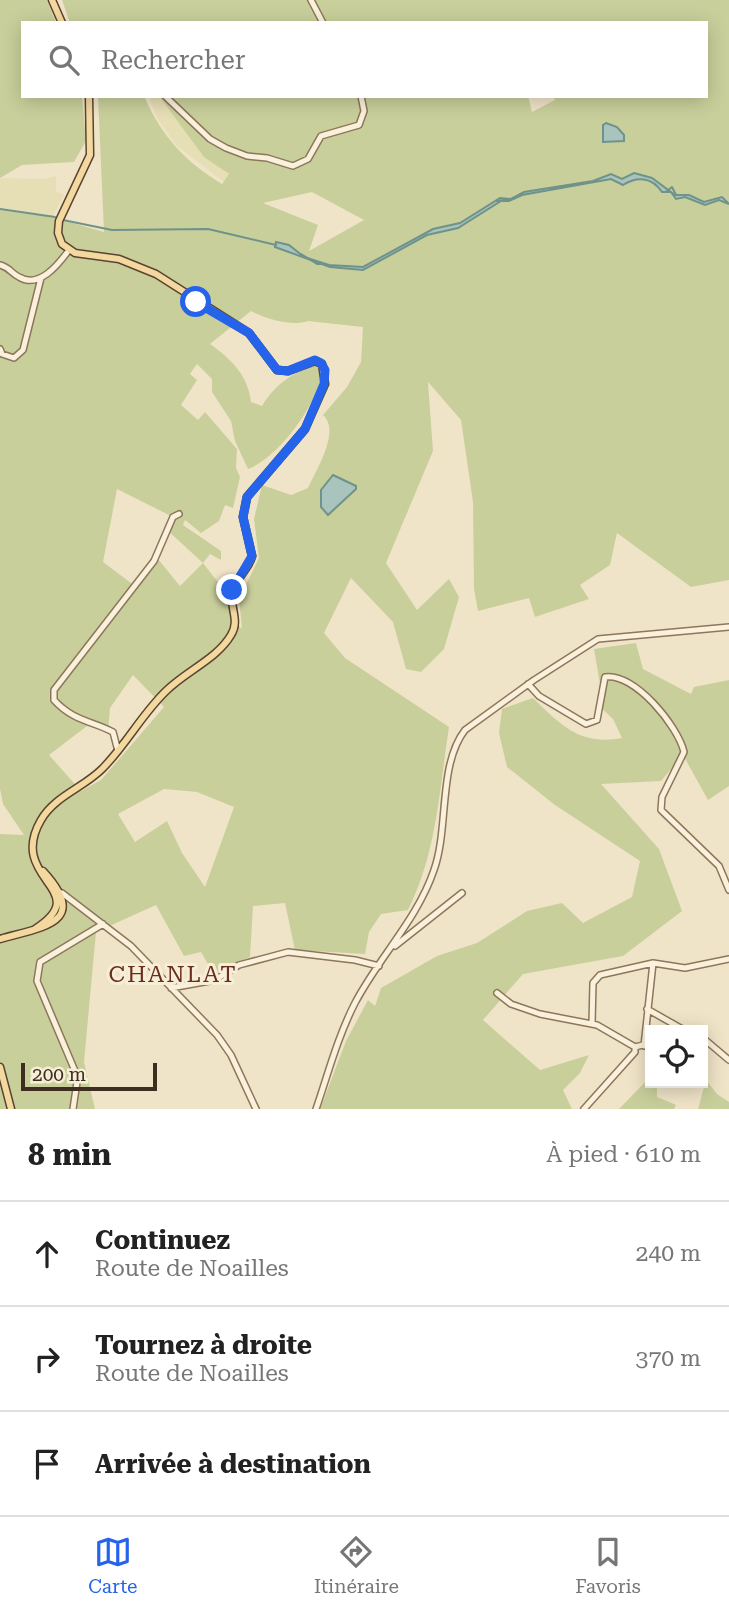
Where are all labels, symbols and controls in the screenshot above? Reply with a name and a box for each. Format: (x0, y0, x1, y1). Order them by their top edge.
search box (21, 21, 708, 98)
icon: search (45, 41, 83, 79)
text: Rechercher (101, 45, 245, 75)
route start (180, 286, 211, 317)
route end (216, 574, 247, 605)
district label: CHANLAT (108, 961, 238, 988)
map controls (645, 1025, 708, 1088)
button: locate (645, 1025, 708, 1088)
scale bar (21, 1060, 158, 1092)
text: 200 m (32, 1063, 86, 1086)
text: 8 min (28, 1137, 111, 1172)
text: À pied · 610 m (546, 1141, 701, 1168)
text: Continuez (95, 1225, 230, 1255)
icon: ahead (28, 1235, 66, 1273)
text: 240 m (636, 1240, 701, 1267)
text: Route de Noailles (95, 1255, 289, 1282)
text: Tournez à droite (95, 1330, 312, 1360)
icon: right (28, 1340, 66, 1378)
text: 370 m (636, 1345, 701, 1372)
text: Route de Noailles (95, 1360, 289, 1387)
icon: arrive (28, 1445, 66, 1483)
text: Arrivée à destination (95, 1449, 371, 1479)
tab: Carte (88, 1533, 138, 1598)
tab: Itinéraire (314, 1533, 399, 1598)
tab: Favoris (575, 1533, 641, 1598)

